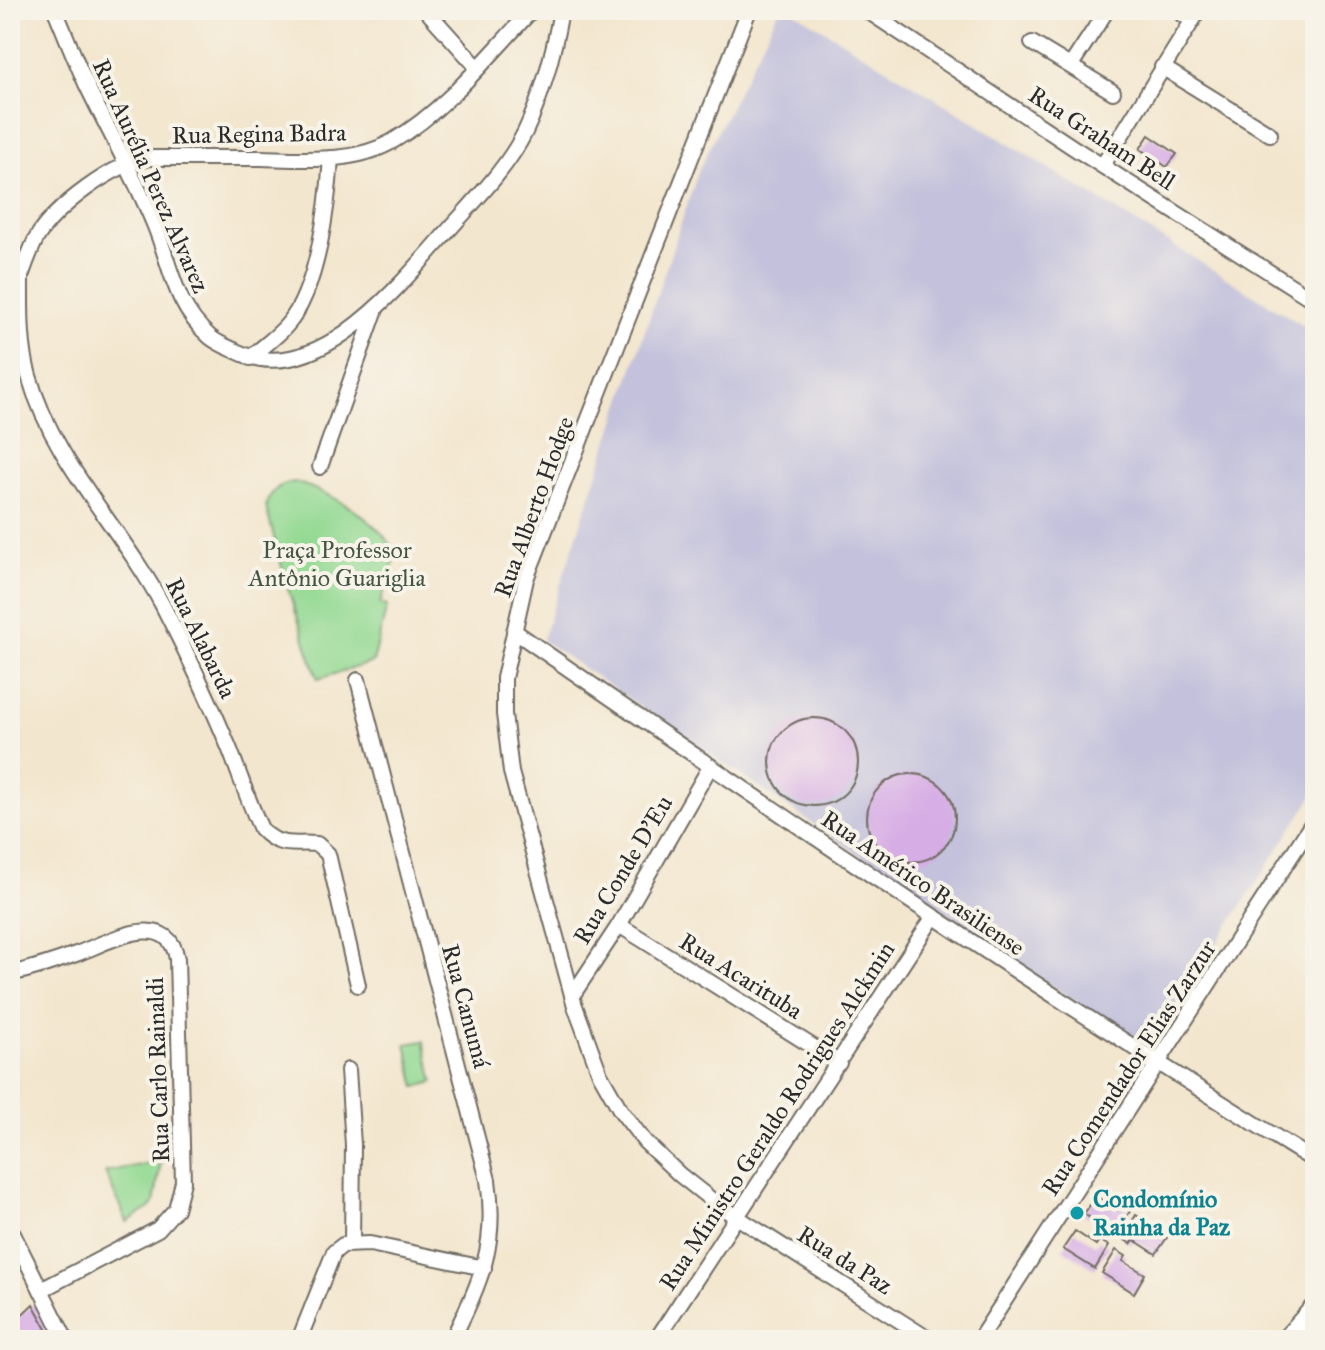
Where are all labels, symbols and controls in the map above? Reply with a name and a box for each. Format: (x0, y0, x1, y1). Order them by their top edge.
street label: Rua Aurélia Perez Alvarez (86, 54, 216, 298)
street label: Rua Graham Bell (1023, 79, 1182, 197)
street label: Rua Regina Badra (171, 117, 347, 151)
street label: Rua Alberto Hodge (487, 413, 581, 601)
park label: Praça Professor Antônio Guariglia (247, 535, 426, 593)
street label: Rua Alabarda (159, 573, 243, 704)
street label: Rua Conde D'Eu (567, 790, 679, 950)
street label: Rua Américo Brasiliense (816, 804, 1030, 962)
street label: Rua Acarituba (674, 926, 809, 1026)
street label: Rua Comendador Elias Zarzur (1035, 935, 1223, 1201)
street label: Rua Ministro Geraldo Rodrigues Alckmin (653, 936, 901, 1296)
street label: Rua Canumá (435, 941, 497, 1072)
street label: Rua Carlo Rainaldi (140, 976, 176, 1163)
place label: Condomínio Rainha da Paz (1093, 1184, 1231, 1242)
marker: Condomínio Rainha da Paz (1068, 1204, 1086, 1222)
street label: Rua da Paz (792, 1219, 898, 1301)

